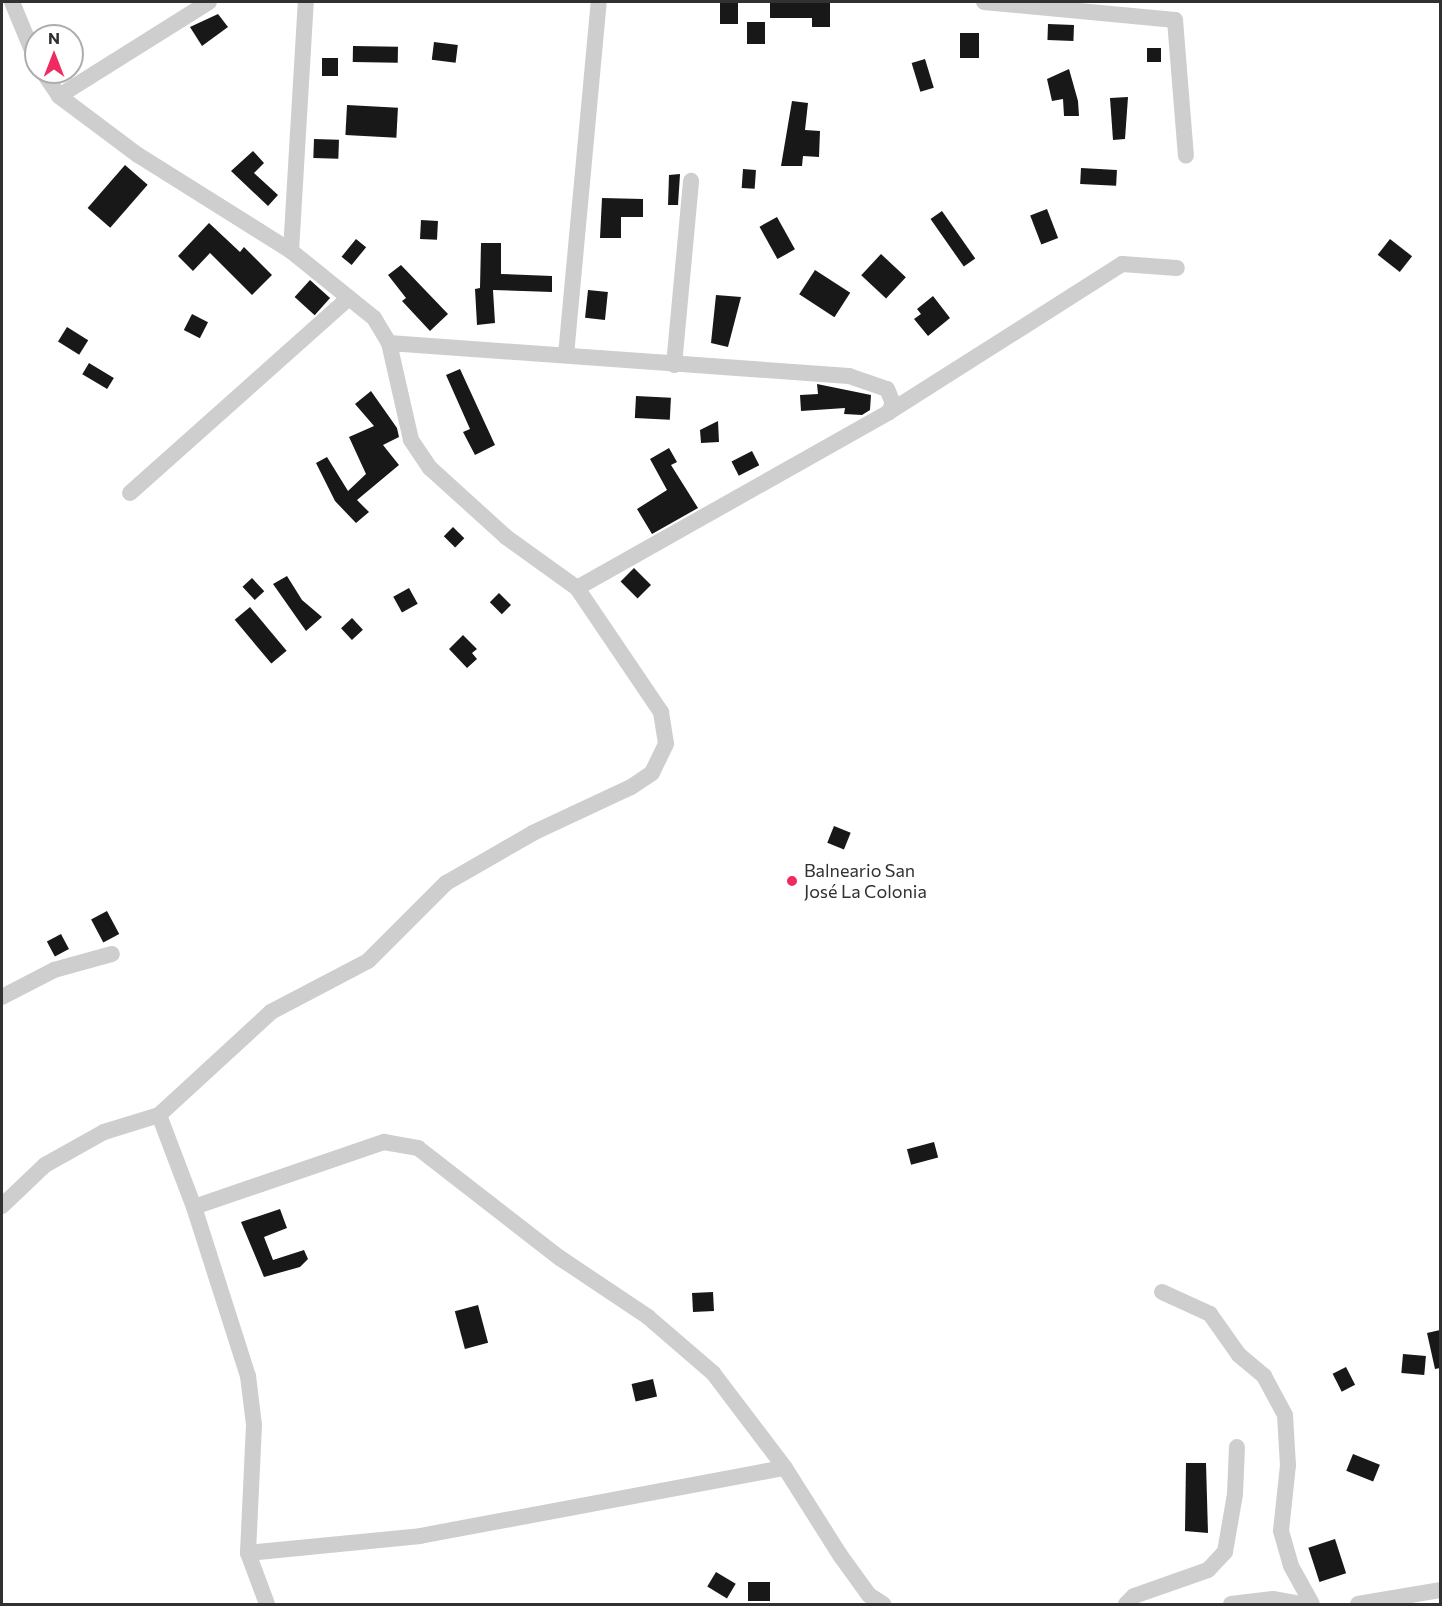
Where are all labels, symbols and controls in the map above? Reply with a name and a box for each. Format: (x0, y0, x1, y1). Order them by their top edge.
north arrow (24, 24, 84, 84)
text: N (48, 28, 60, 47)
place label: Balneario San José La Colonia (804, 860, 927, 902)
marker: Balneario San José La Colonia (785, 874, 799, 888)

